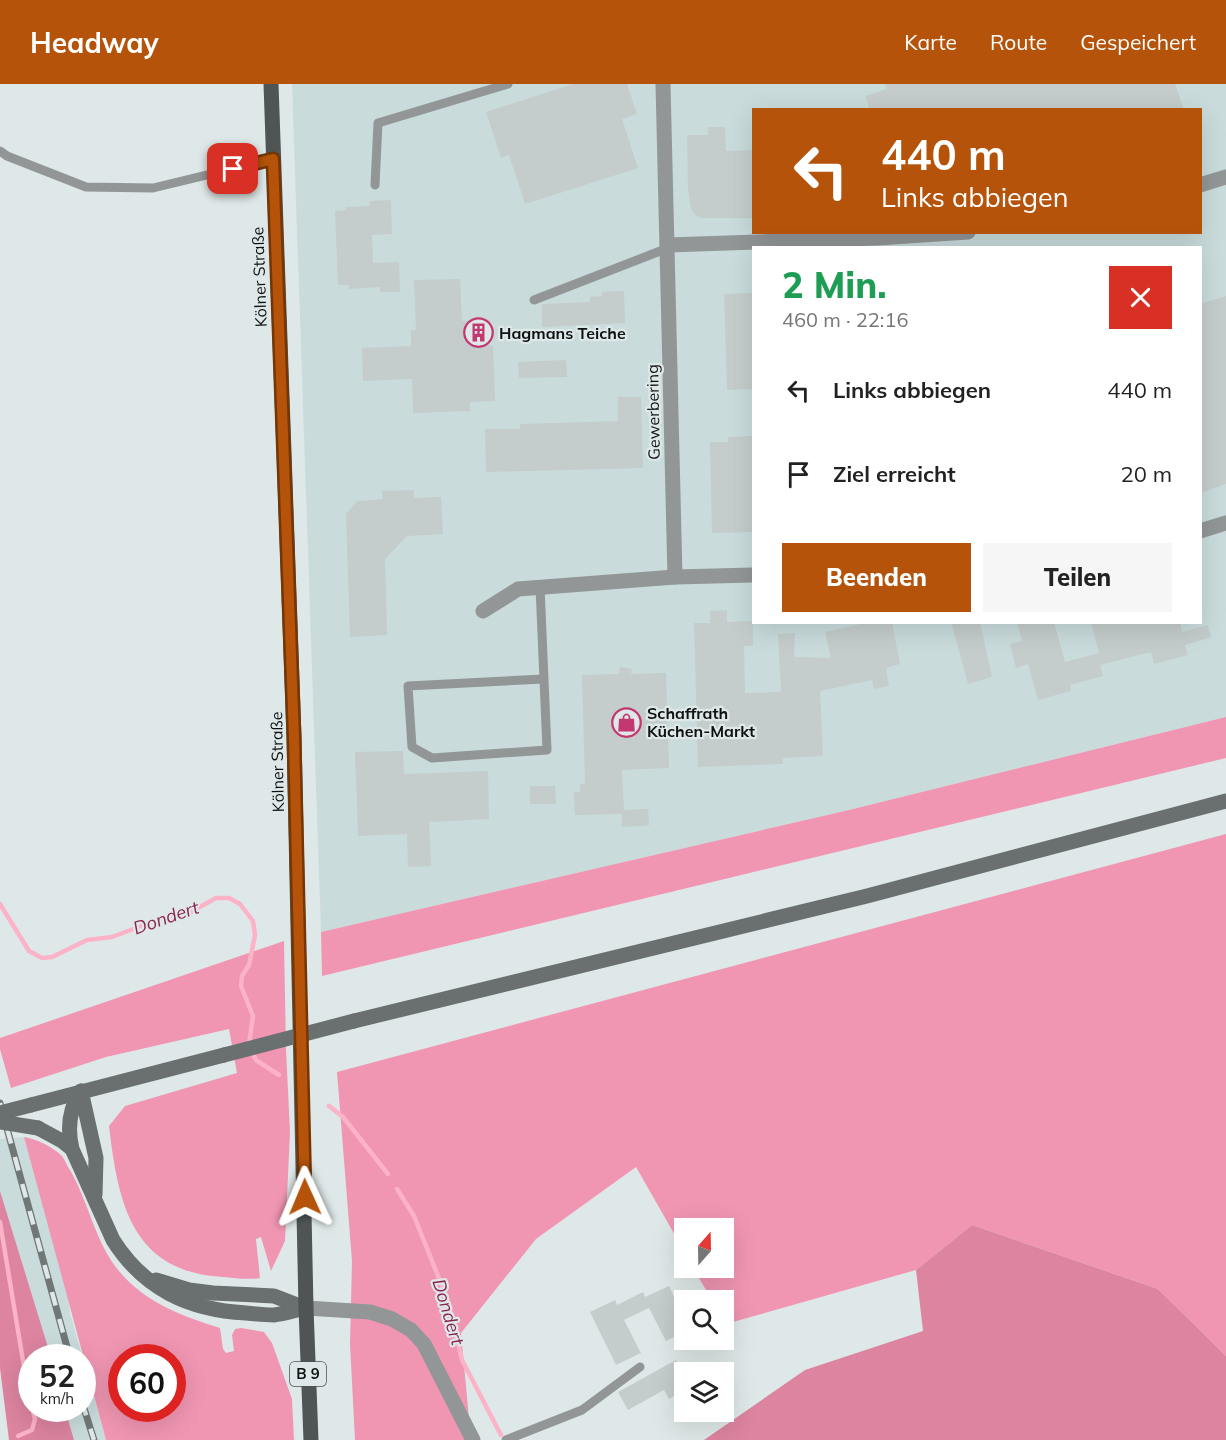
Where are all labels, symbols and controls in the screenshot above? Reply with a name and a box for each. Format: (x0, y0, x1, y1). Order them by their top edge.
text: Headway (30, 25, 159, 60)
text: Karte (904, 29, 957, 55)
text: Route (990, 29, 1047, 55)
text: Gespeichert (1080, 29, 1196, 55)
text: 440 m (881, 128, 1006, 181)
icon: left (782, 132, 860, 210)
pin (207, 143, 258, 194)
icon: arrive (216, 152, 249, 185)
text: Links abbiegen (881, 180, 1069, 214)
street label: Kölner Straße (247, 226, 271, 328)
text: 2 Min. (782, 262, 887, 307)
button: close (1109, 266, 1172, 329)
text: 460 m · 22:16 (782, 307, 908, 332)
building icon: Hagmans Teiche (462, 317, 494, 349)
place label: Hagmans Teiche (499, 323, 626, 343)
street label: Gewerbering (642, 364, 664, 460)
icon: left (782, 374, 815, 407)
text: Links abbiegen (833, 376, 991, 404)
text: 440 m (1107, 376, 1172, 404)
icon: arrive (782, 458, 815, 491)
text: Ziel erreicht (833, 460, 956, 488)
text: 20 m (1121, 460, 1172, 488)
button: Beenden (782, 543, 971, 612)
button: Teilen (983, 543, 1172, 612)
place label: Schaffrath Küchen-Markt (647, 703, 755, 741)
shop icon: Schaffrath Küchen-Markt (610, 706, 642, 738)
street label: Kölner Straße (266, 711, 288, 813)
water label: Dondert (130, 895, 202, 940)
position arrow (273, 1165, 337, 1229)
north arrow (674, 1218, 734, 1278)
map controls (674, 1218, 734, 1422)
water label: Dondert (428, 1276, 470, 1348)
button: search (674, 1290, 734, 1350)
speed limit sign: 60 (108, 1344, 186, 1422)
text: 52 (39, 1357, 75, 1395)
road number: B 9 (290, 1362, 326, 1386)
button: layers (674, 1362, 734, 1422)
text: km/h (40, 1389, 74, 1408)

